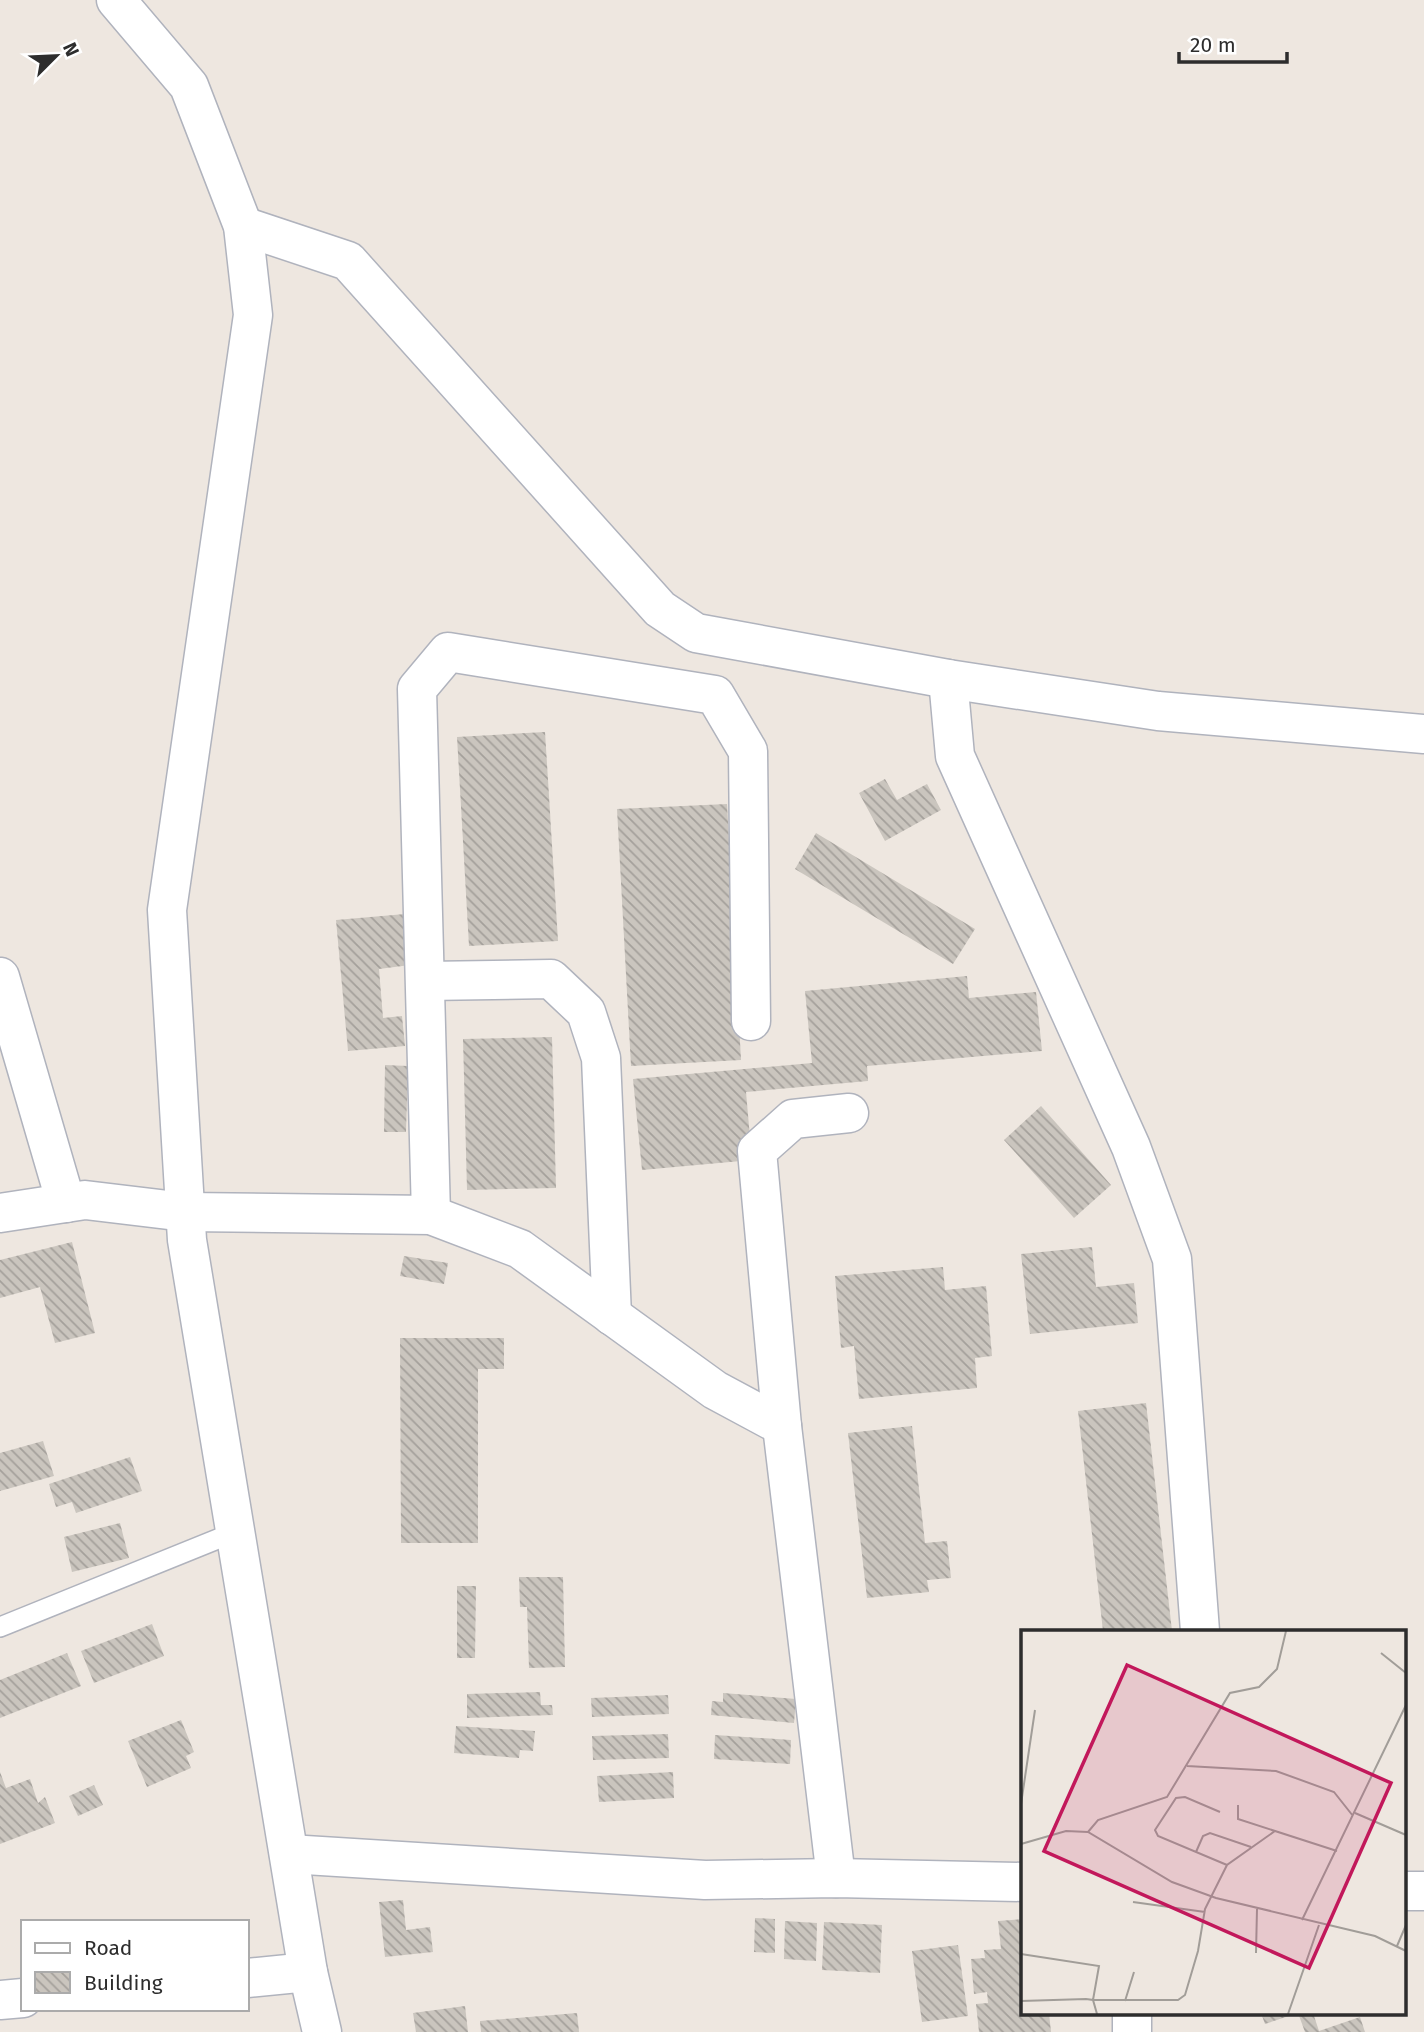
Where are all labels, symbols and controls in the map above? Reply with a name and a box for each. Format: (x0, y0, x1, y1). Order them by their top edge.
north arrow (21, 21, 91, 91)
scale bar (1179, 21, 1288, 65)
text: 20 m (1190, 32, 1236, 58)
text: N (58, 39, 84, 60)
inset map (1021, 1630, 1406, 2014)
legend (21, 1920, 248, 2011)
text: Road (84, 1935, 132, 1961)
text: Building (84, 1970, 163, 1996)

